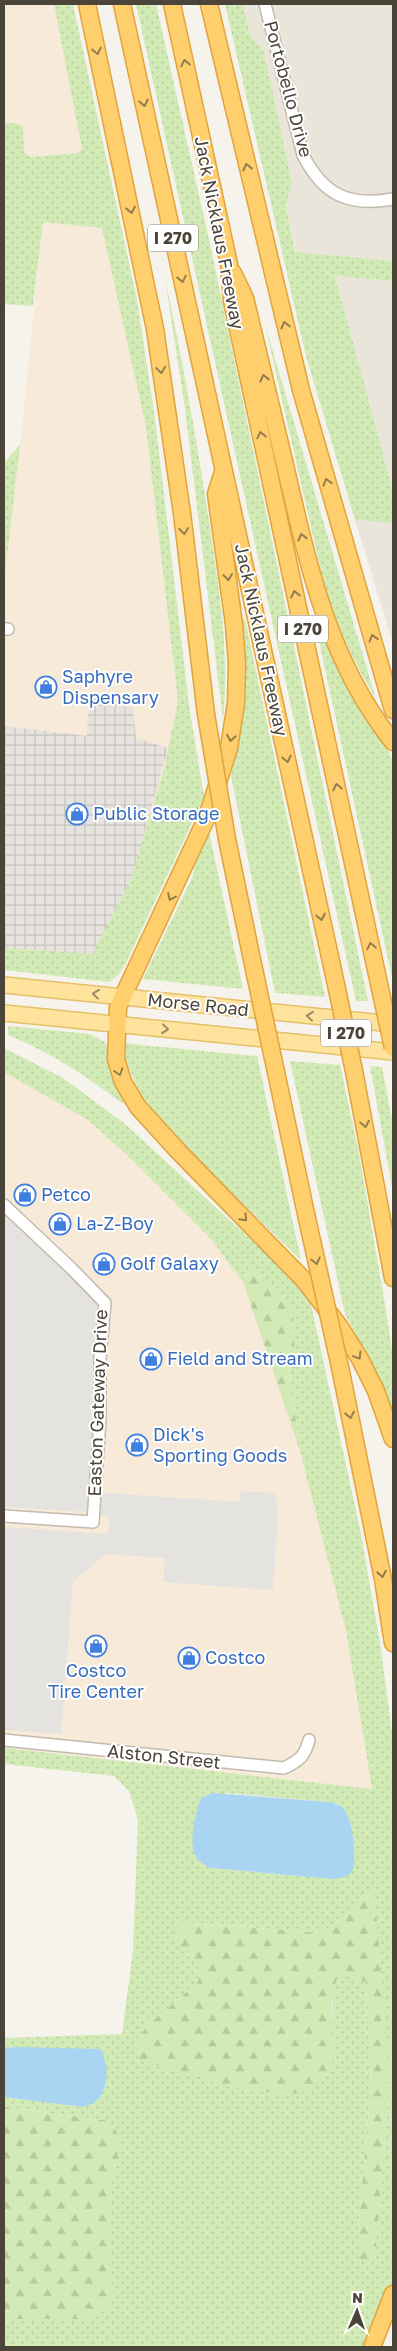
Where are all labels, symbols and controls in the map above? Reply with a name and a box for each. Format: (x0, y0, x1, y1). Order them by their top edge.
street label: Portobello Drive (260, 18, 318, 159)
one-way arrow (91, 47, 102, 56)
one-way arrow (180, 58, 191, 67)
one-way arrow (138, 98, 148, 107)
street label: Jack Nicklaus Freeway (190, 134, 250, 331)
one-way arrow (242, 163, 253, 172)
one-way arrow (125, 206, 136, 215)
road number: I 270 (148, 224, 198, 252)
one-way arrow (176, 274, 186, 283)
one-way arrow (280, 321, 291, 330)
one-way arrow (155, 366, 166, 374)
one-way arrow (259, 374, 270, 383)
one-way arrow (256, 431, 266, 440)
one-way arrow (322, 478, 333, 487)
one-way arrow (178, 527, 189, 535)
one-way arrow (297, 532, 308, 541)
street label: Jack Nicklaus Freeway (231, 541, 293, 738)
one-way arrow (222, 573, 233, 581)
one-way arrow (290, 589, 301, 598)
road number: I 270 (278, 616, 328, 642)
one-way arrow (368, 634, 378, 643)
place label: Saphyre Dispensary (62, 665, 159, 708)
shop icon: Saphyre Dispensary (34, 675, 58, 699)
one-way arrow (227, 734, 237, 743)
one-way arrow (281, 754, 291, 763)
one-way arrow (332, 782, 343, 791)
shop icon: Public Storage (65, 802, 89, 826)
place label: Public Storage (93, 802, 219, 824)
one-way arrow (168, 891, 178, 900)
one-way arrow (315, 913, 326, 922)
one-way arrow (366, 941, 377, 950)
street label: Morse Road (146, 988, 250, 1020)
one-way arrow (92, 989, 100, 1000)
one-way arrow (306, 1011, 314, 1022)
road number: I 270 (321, 1020, 371, 1046)
one-way arrow (161, 1023, 169, 1034)
one-way arrow (114, 1067, 124, 1075)
one-way arrow (359, 1119, 369, 1128)
shop icon: Petco (13, 1183, 37, 1207)
place label: Petco (41, 1183, 91, 1205)
shop icon: La-Z-Boy (48, 1212, 72, 1236)
place label: La-Z-Boy (76, 1212, 154, 1234)
one-way arrow (238, 1212, 247, 1221)
shop icon: Golf Galaxy (92, 1252, 116, 1276)
place label: Golf Galaxy (120, 1252, 219, 1274)
one-way arrow (310, 1257, 321, 1266)
street label: Easton Gateway Drive (83, 1309, 111, 1497)
shop icon: Field and Stream (139, 1347, 163, 1371)
place label: Field and Stream (167, 1347, 313, 1369)
one-way arrow (352, 1350, 362, 1359)
one-way arrow (344, 1410, 355, 1419)
place label: Dick's Sporting Goods (153, 1423, 287, 1466)
shop icon: Dick's Sporting Goods (125, 1433, 149, 1457)
one-way arrow (376, 1570, 386, 1578)
shop icon: Costco Tire Center (84, 1634, 108, 1658)
shop icon: Costco (177, 1646, 201, 1670)
place label: Costco (205, 1646, 265, 1668)
place label: Costco Tire Center (48, 1659, 144, 1702)
street label: Alston Street (106, 1739, 222, 1773)
north arrow (332, 2286, 382, 2336)
text: N (352, 2289, 363, 2306)

